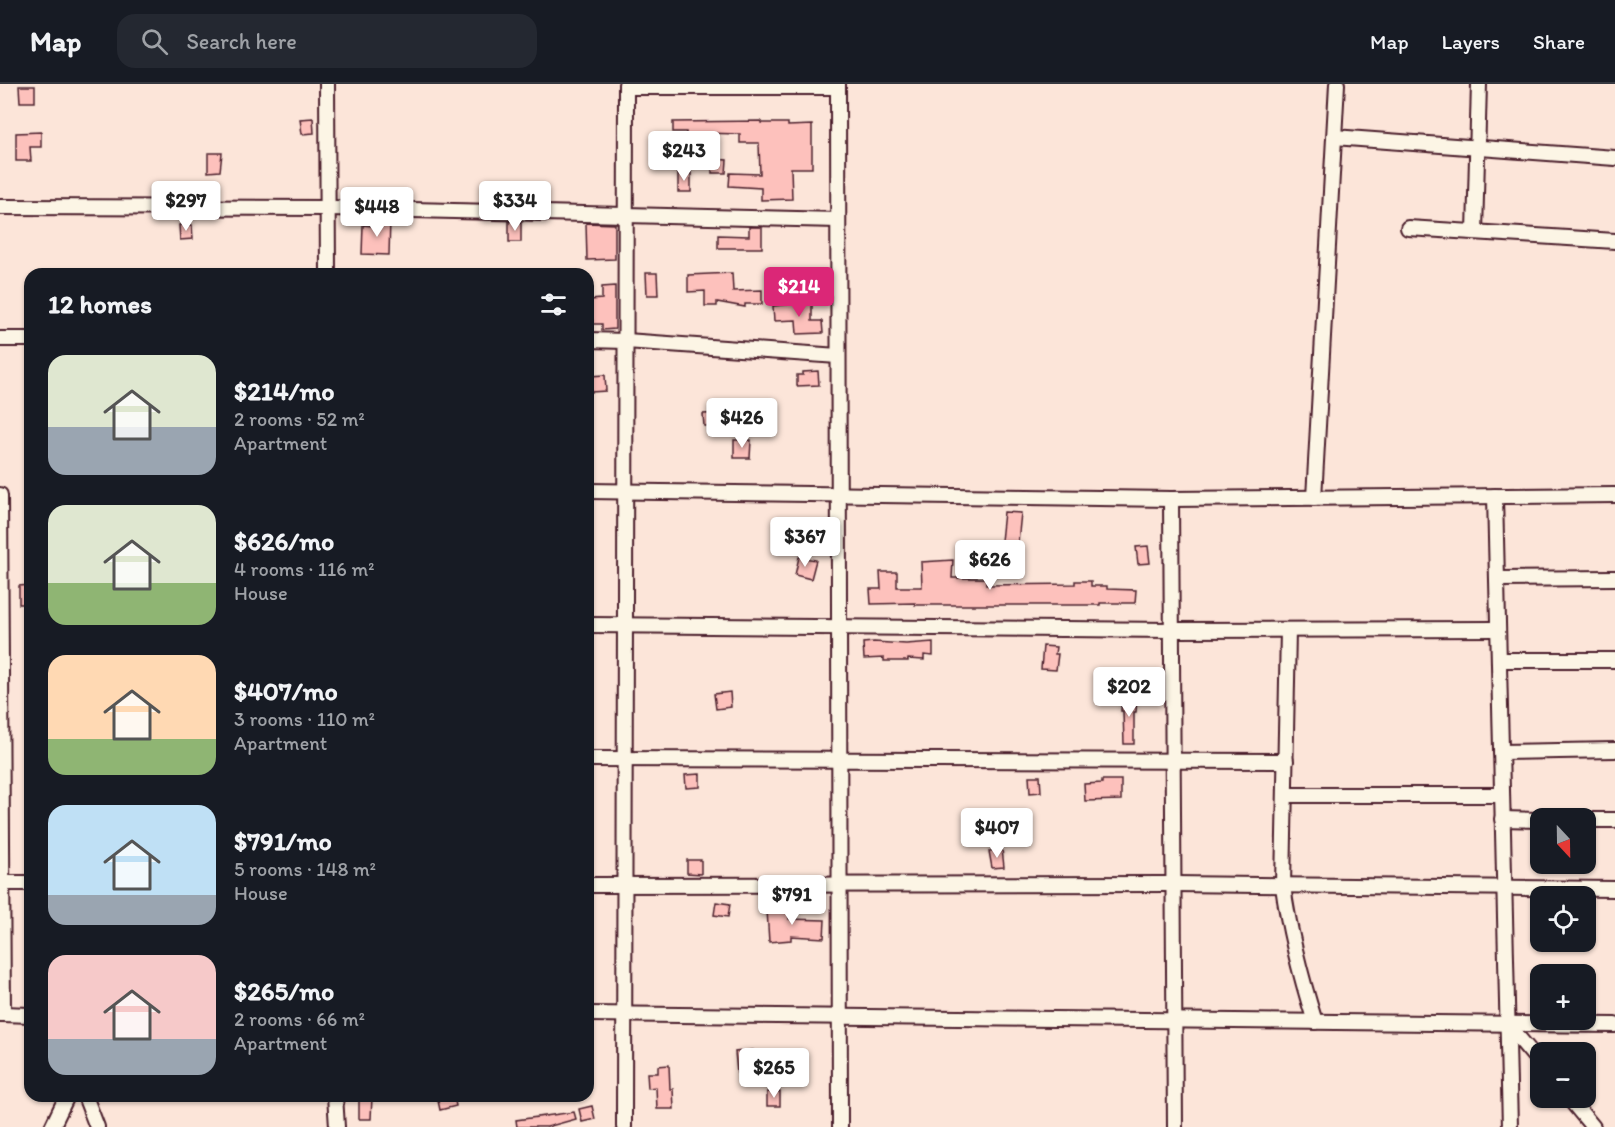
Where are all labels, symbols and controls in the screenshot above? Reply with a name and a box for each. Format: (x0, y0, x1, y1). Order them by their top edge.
search box (117, 14, 537, 68)
text: Map (30, 24, 81, 58)
icon: search (138, 25, 171, 58)
text: Search here (186, 28, 297, 55)
text: Map (1370, 29, 1409, 54)
text: Layers (1442, 29, 1500, 54)
text: Share (1533, 29, 1585, 54)
pin: $243 (648, 131, 720, 182)
text: $243 (662, 138, 706, 162)
pin: $297 (150, 181, 222, 232)
pin: $334 (479, 181, 551, 232)
pin: $448 (341, 187, 413, 238)
text: $297 (165, 188, 207, 212)
text: $334 (493, 188, 537, 212)
text: $448 (354, 194, 400, 218)
pin: $214 (763, 267, 835, 318)
text: $214 (778, 274, 820, 298)
text: 12 homes (48, 288, 152, 320)
icon: filters (537, 288, 570, 321)
text: $214/mo (234, 375, 335, 407)
icon: home (96, 379, 168, 451)
pin: $426 (706, 398, 778, 449)
text: $426 (720, 405, 764, 429)
text: 2 rooms · 52 m² (234, 407, 365, 431)
text: Apartment (234, 431, 327, 455)
pin: $367 (769, 517, 841, 568)
text: $367 (784, 524, 826, 548)
text: $626/mo (234, 525, 334, 557)
icon: home (96, 529, 168, 601)
pin: $626 (954, 540, 1026, 591)
text: $626 (969, 547, 1011, 571)
text: 4 rooms · 116 m² (234, 557, 374, 581)
text: House (234, 581, 288, 605)
pin: $202 (1093, 667, 1165, 718)
text: $202 (1107, 674, 1151, 698)
text: $407/mo (234, 675, 338, 707)
icon: home (96, 679, 168, 751)
text: 3 rooms · 110 m² (234, 707, 375, 731)
text: Apartment (234, 731, 327, 755)
pin: $407 (961, 808, 1033, 859)
north arrow (1530, 808, 1596, 874)
map controls (1530, 808, 1596, 1108)
text: $407 (975, 815, 1019, 839)
text: $791/mo (234, 825, 332, 857)
icon: home (96, 829, 168, 901)
text: 5 rooms · 148 m² (234, 857, 376, 881)
pin: $791 (756, 875, 828, 926)
text: House (234, 881, 288, 905)
text: $791 (772, 882, 812, 906)
button: locate (1530, 886, 1596, 952)
button: + (1530, 964, 1596, 1030)
text: $265/mo (234, 975, 334, 1007)
icon: home (96, 979, 168, 1051)
text: 2 rooms · 66 m² (234, 1007, 365, 1031)
text: Apartment (234, 1031, 327, 1055)
button: − (1530, 1042, 1596, 1108)
pin: $265 (738, 1048, 810, 1099)
text: $265 (753, 1055, 795, 1079)

